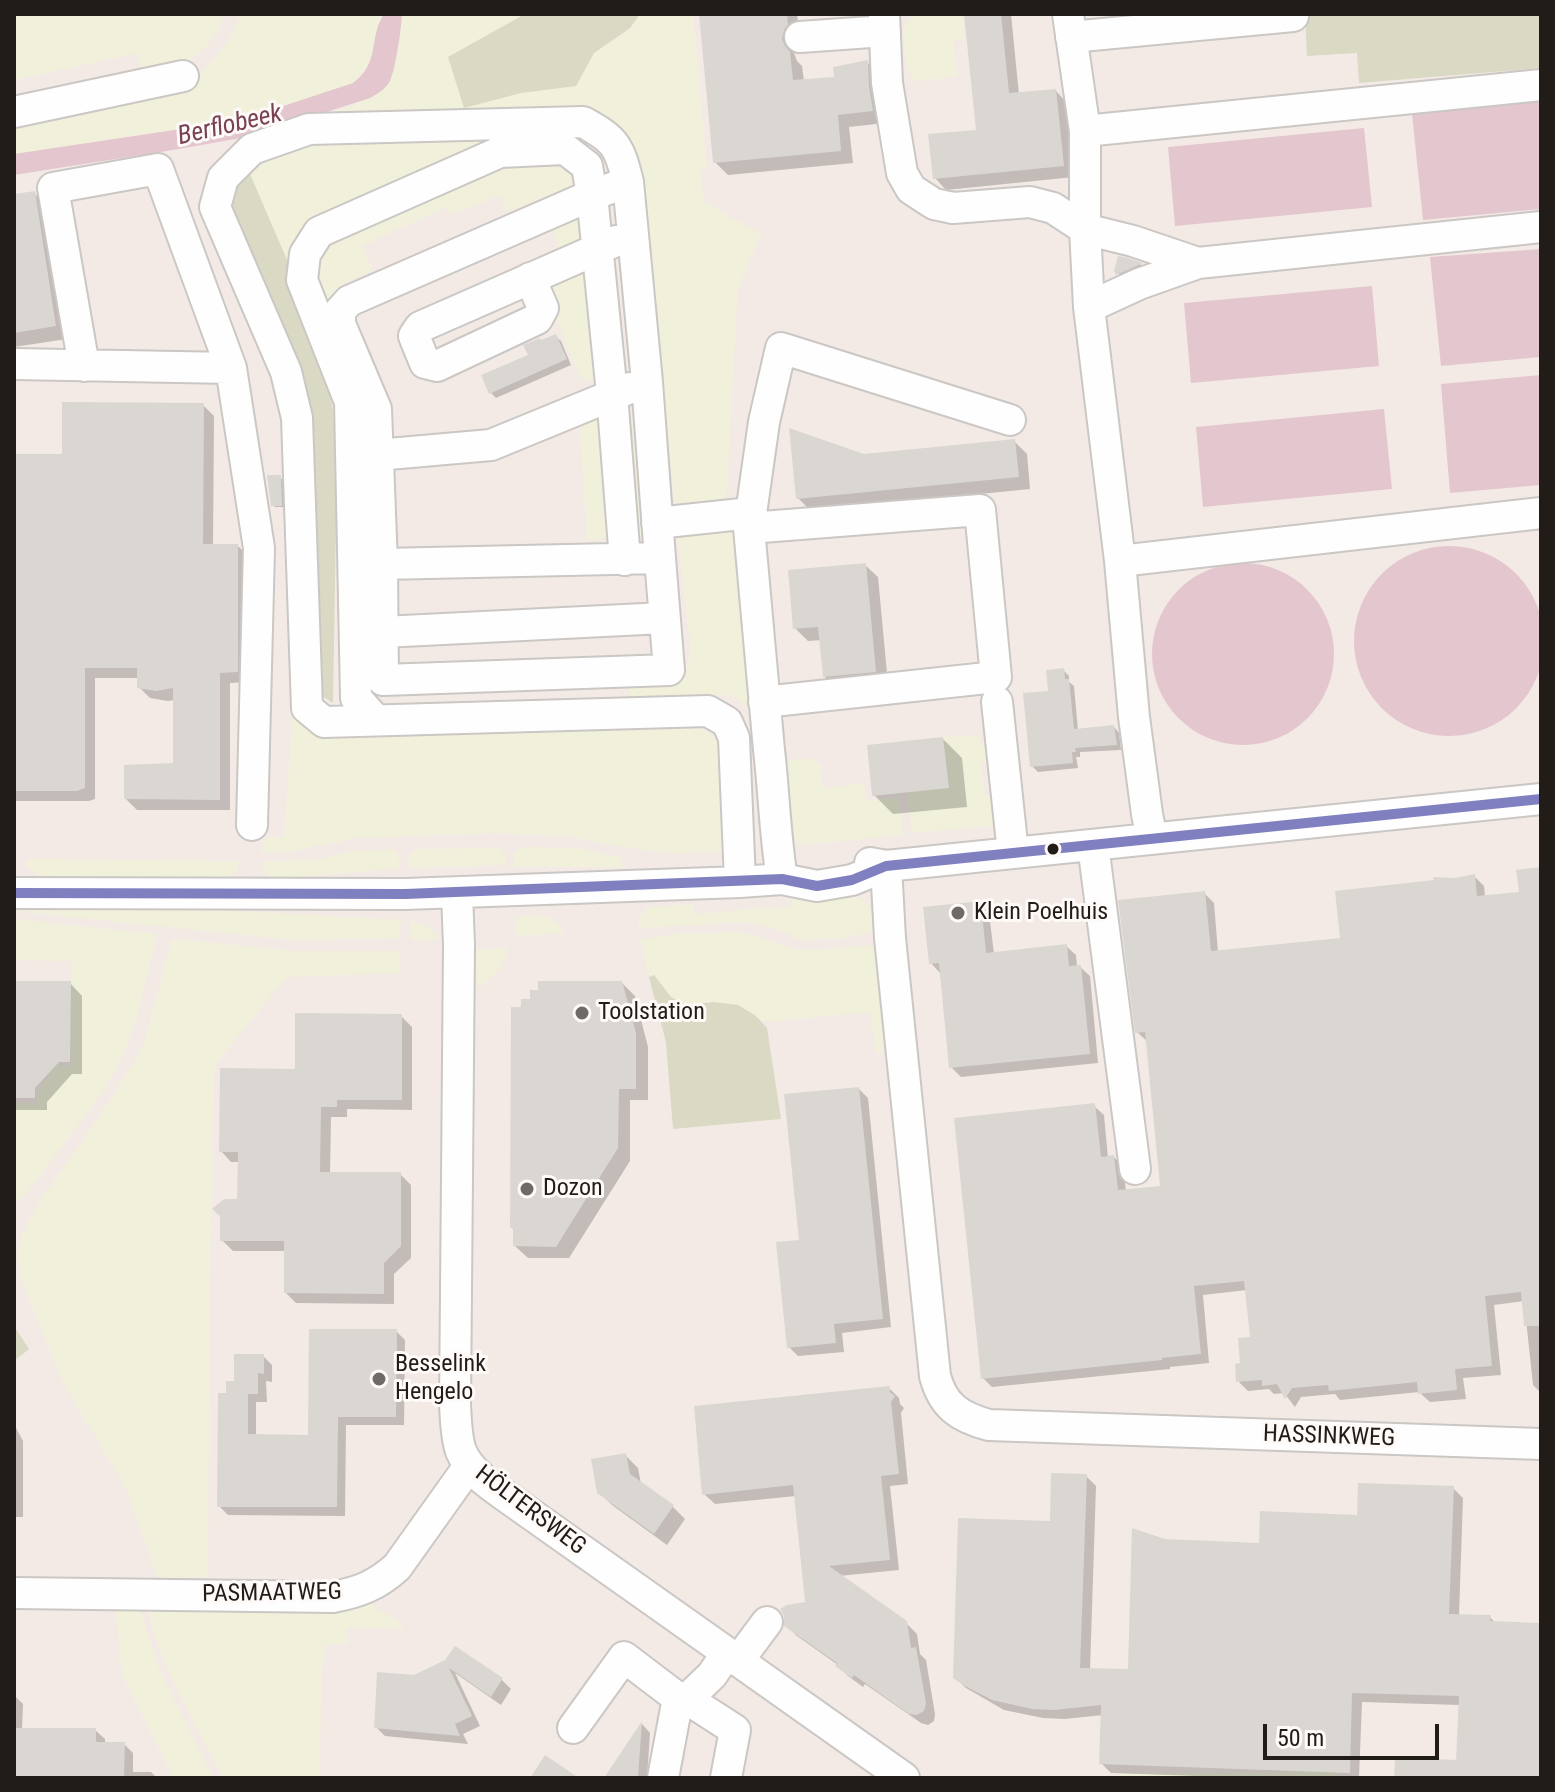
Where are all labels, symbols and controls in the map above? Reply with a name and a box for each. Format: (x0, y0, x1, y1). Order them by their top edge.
water label: Berflobeek (175, 99, 285, 153)
unlabelled marker (1045, 841, 1061, 857)
place label: Klein Poelhuis (974, 899, 1108, 927)
marker: Klein Poelhuis (949, 904, 967, 922)
place label: Toolstation (598, 999, 705, 1027)
marker: Toolstation (573, 1004, 591, 1022)
place label: Dozon (543, 1175, 603, 1203)
marker: Dozon (518, 1180, 536, 1198)
place label: Besselink Hengelo (395, 1351, 486, 1407)
marker: Besselink Hengelo (370, 1370, 388, 1388)
street label: HASSINKWEG (1262, 1420, 1396, 1454)
street label: HÖLTERSWEG (469, 1460, 591, 1562)
street label: PASMAATWEG (202, 1578, 342, 1610)
scale bar (1267, 1708, 1443, 1758)
text: 50 m (1277, 1724, 1324, 1752)

